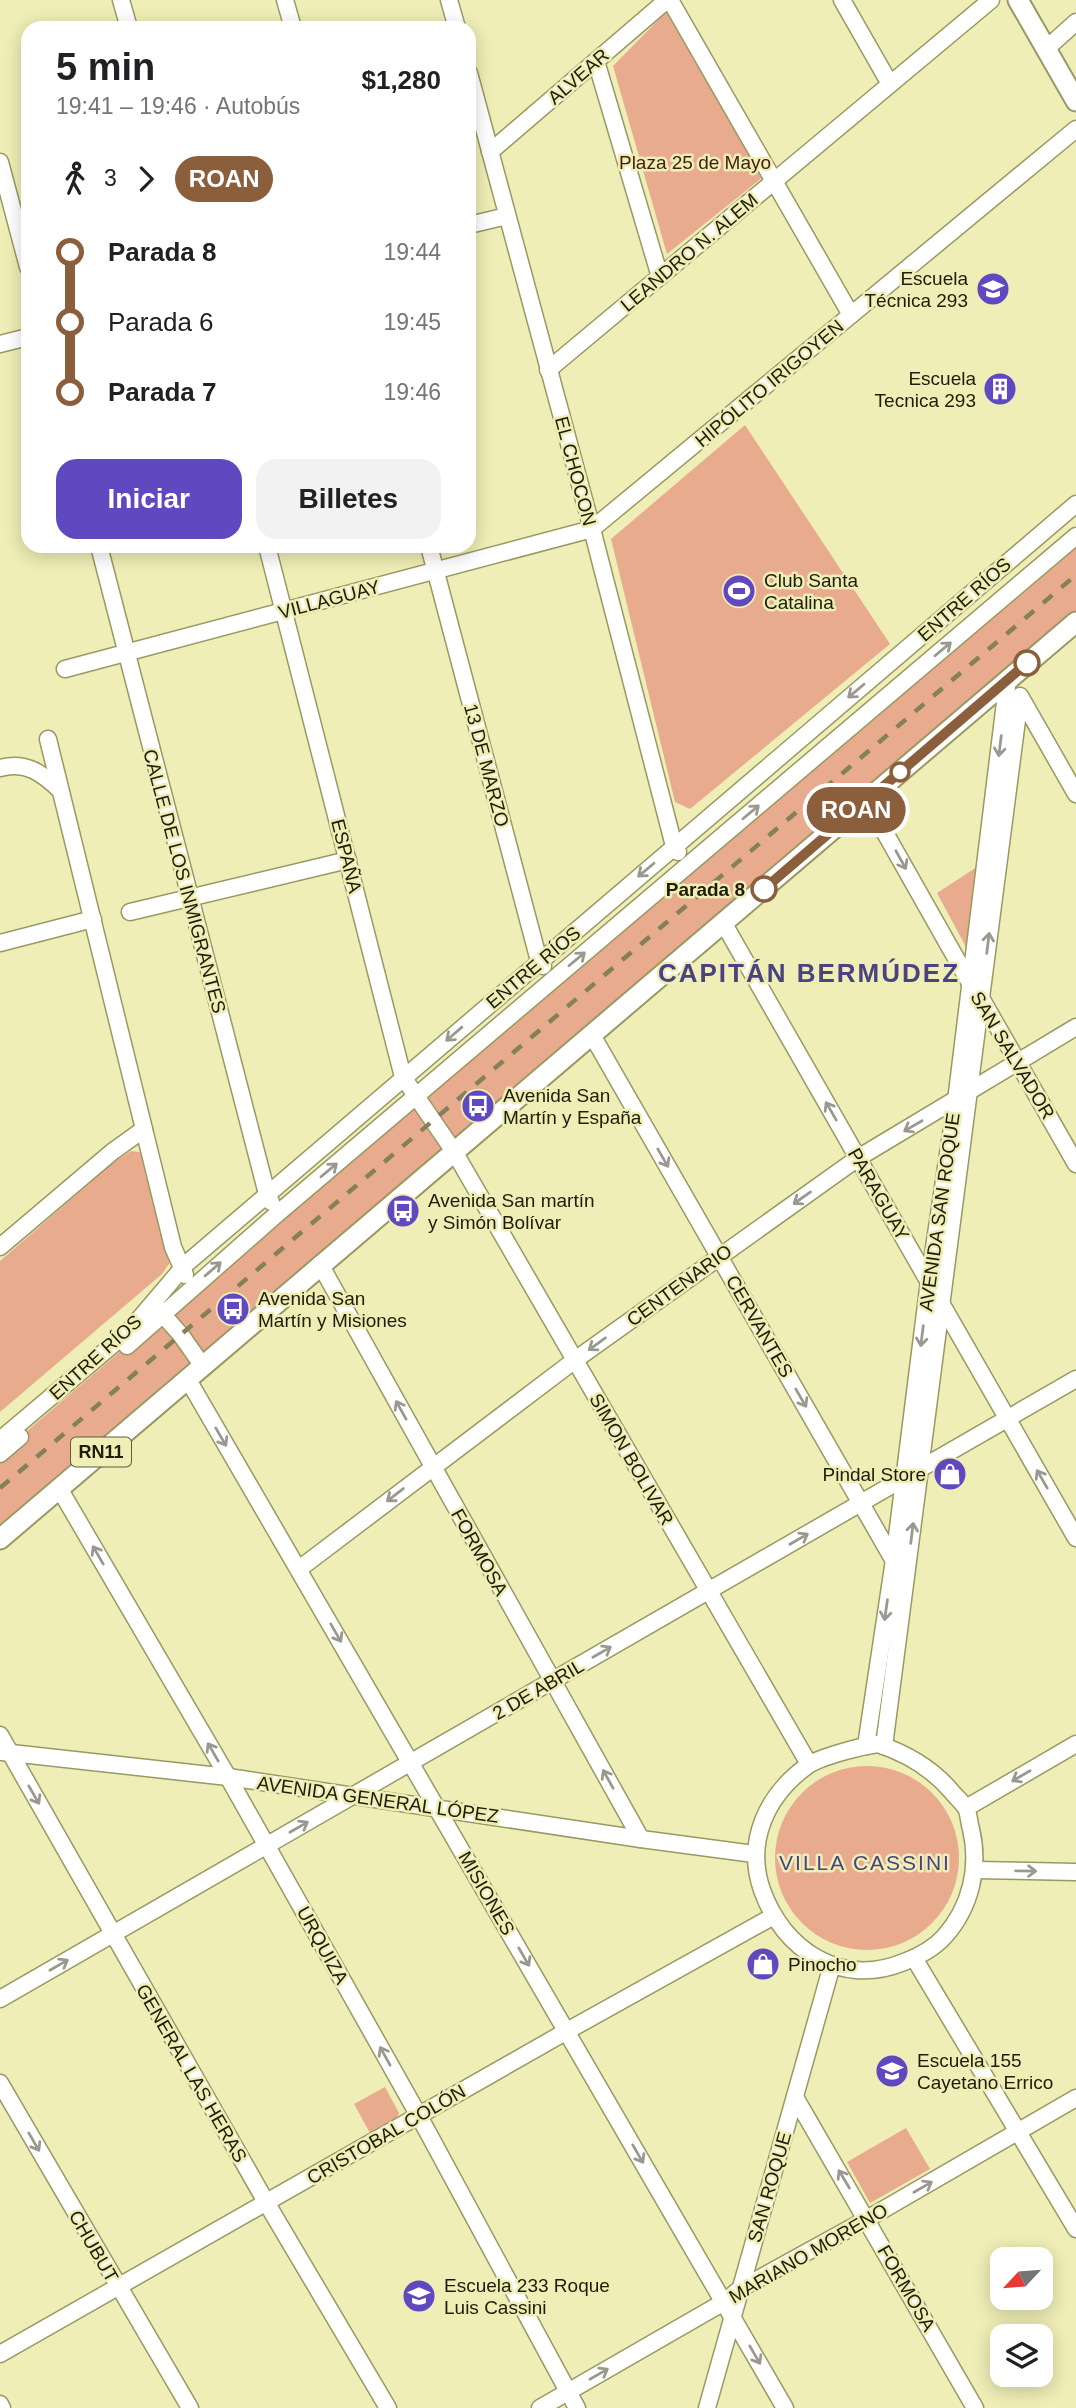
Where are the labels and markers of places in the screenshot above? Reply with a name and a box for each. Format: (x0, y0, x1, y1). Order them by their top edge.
place label: Escuela Técnica 293 (864, 268, 968, 311)
school or university icon: Escuela Técnica 293 (974, 270, 1012, 308)
place label: Escuela Tecnica 293 (875, 368, 976, 411)
building icon: Escuela Tecnica 293 (981, 370, 1019, 408)
place label: Club Santa Catalina (764, 570, 858, 613)
sports icon: Club Santa Catalina (720, 572, 758, 610)
unlabelled marker (1014, 650, 1040, 676)
unlabelled marker (890, 762, 910, 782)
marker: Parada 8 (751, 876, 777, 902)
place label: Parada 8 (666, 879, 745, 900)
place label: Avenida San Martín y España (503, 1085, 642, 1128)
bus stop icon: Avenida San Martín y España (459, 1087, 497, 1125)
place label: Avenida San martín y Simón Bolívar (428, 1190, 595, 1233)
bus stop icon: Avenida San martín y Simón Bolívar (384, 1192, 422, 1230)
place label: Avenida San Martín y Misiones (258, 1288, 407, 1331)
bus stop icon: Avenida San Martín y Misiones (214, 1290, 252, 1328)
shop icon: Pindal Store (931, 1455, 969, 1493)
place label: Pindal Store (822, 1464, 926, 1485)
shop icon: Pinocho (744, 1945, 782, 1983)
place label: Pinocho (788, 1954, 857, 1975)
place label: Escuela 155 Cayetano Errico (917, 2050, 1053, 2093)
school or university icon: Escuela 155 Cayetano Errico (873, 2052, 911, 2090)
place label: Escuela 233 Roque Luis Cassini (444, 2275, 610, 2318)
school or university icon: Escuela 233 Roque Luis Cassini (400, 2277, 438, 2315)

